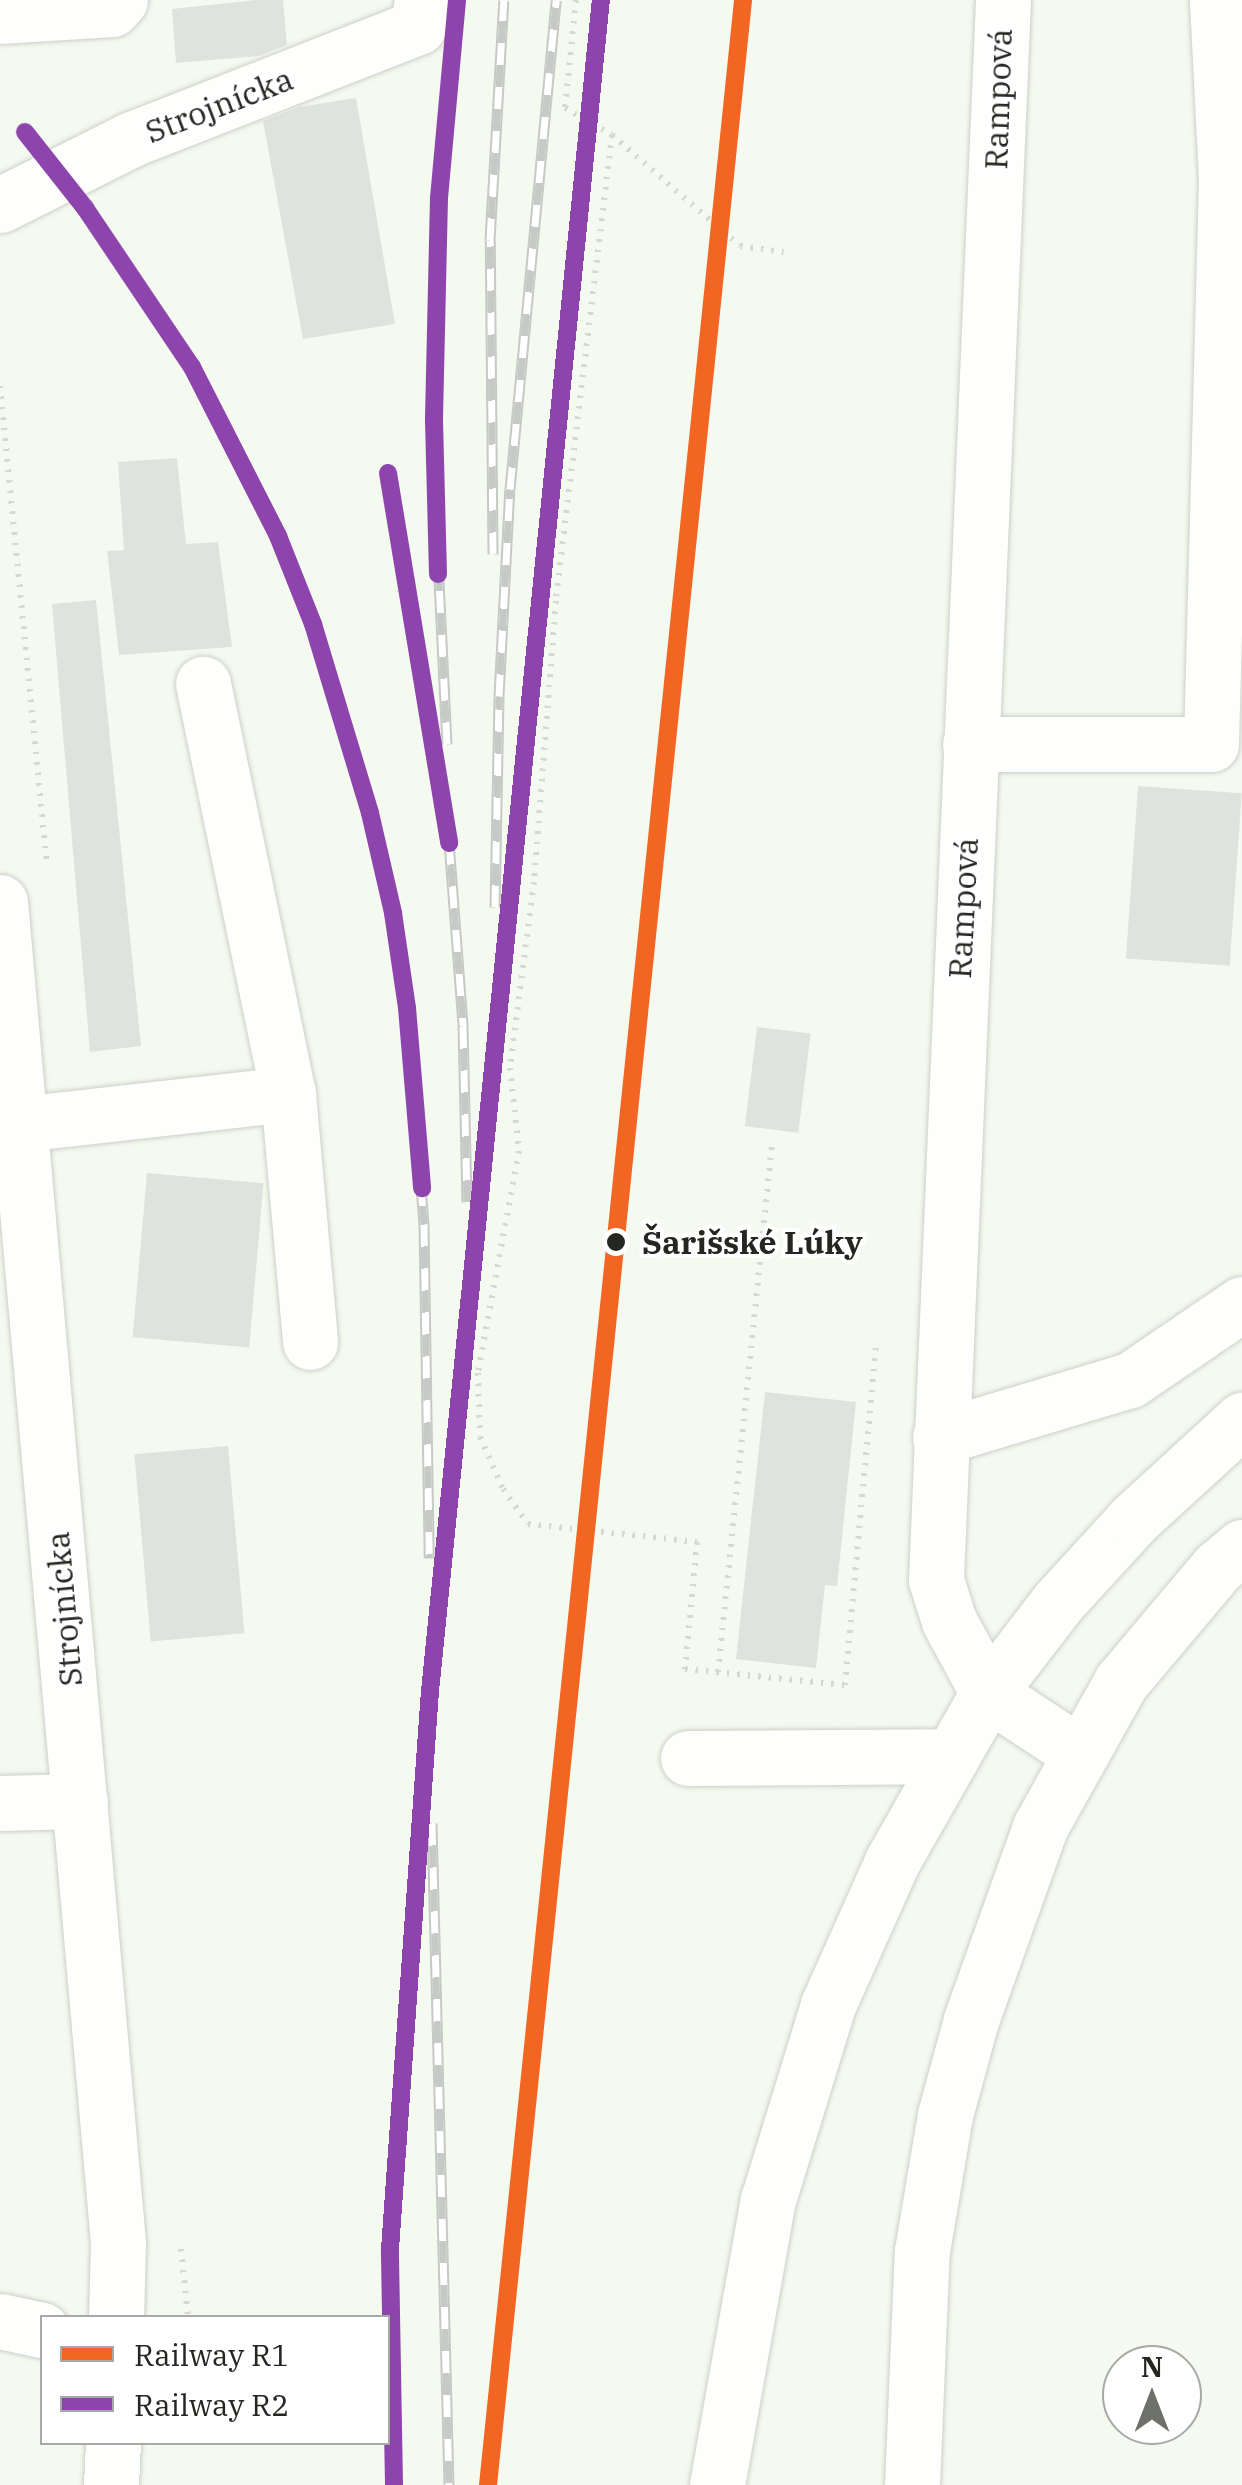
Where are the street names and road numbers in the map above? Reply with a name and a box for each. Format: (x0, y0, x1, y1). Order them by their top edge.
street label: Rampová (976, 28, 1020, 170)
street label: Strojnícka (140, 59, 298, 151)
street label: Rampová (940, 836, 986, 980)
street label: Strojnícka (38, 1530, 90, 1688)

